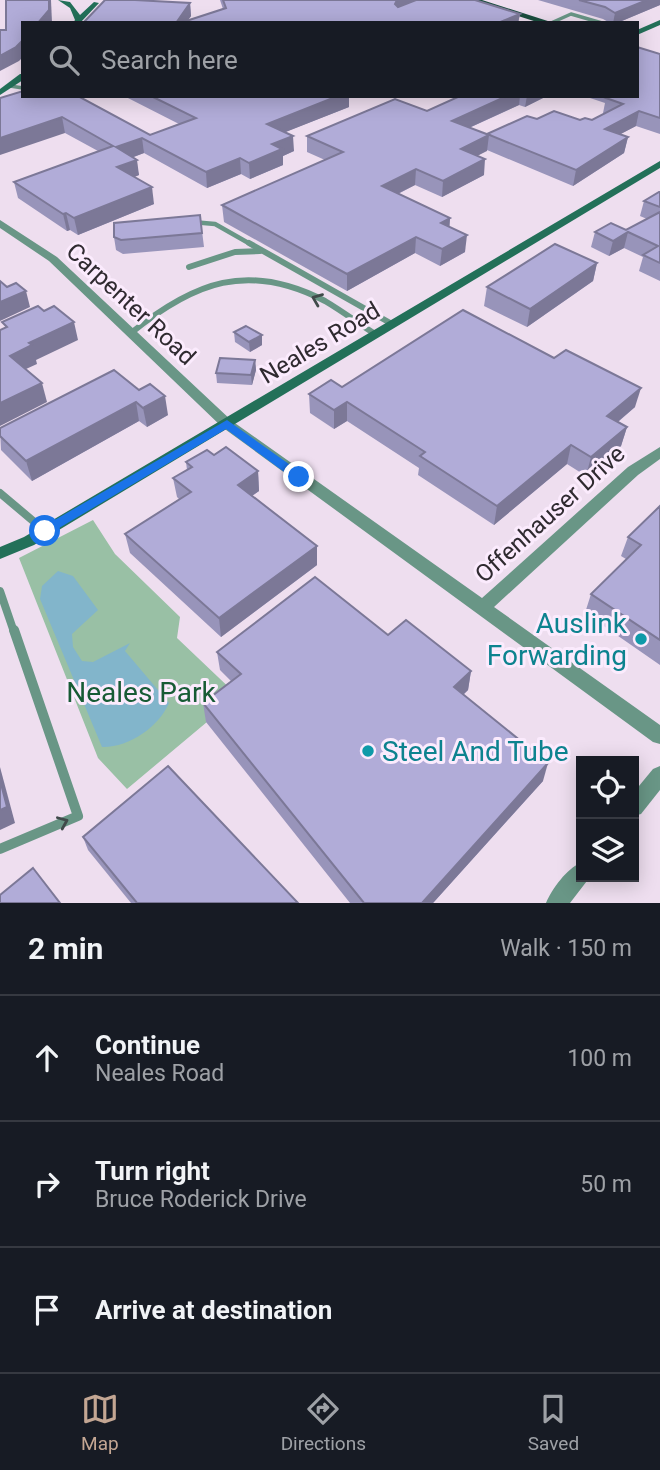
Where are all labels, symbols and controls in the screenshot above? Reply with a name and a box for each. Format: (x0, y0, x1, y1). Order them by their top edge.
search box (21, 21, 639, 98)
icon: search (45, 41, 83, 79)
text: Search here (101, 45, 238, 75)
street label: Carpenter Road (61, 237, 201, 371)
one-way arrow (312, 294, 324, 308)
street label: Neales Road (255, 296, 385, 390)
street label: Offenhauser Drive (469, 440, 631, 588)
route end (283, 461, 314, 492)
route start (29, 515, 60, 546)
place label: Auslink Forwarding (487, 607, 628, 672)
marker: Auslink Forwarding (633, 631, 649, 647)
park label: Neales Park (66, 676, 217, 709)
place label: Steel And Tube (382, 735, 569, 768)
marker: Steel And Tube (360, 743, 376, 759)
map controls (576, 756, 639, 882)
button: locate (576, 756, 639, 819)
one-way arrow (56, 816, 68, 830)
button: layers (576, 819, 639, 882)
text: 2 min (28, 931, 103, 966)
text: Walk · 150 m (500, 935, 632, 962)
text: Continue (95, 1030, 200, 1060)
icon: ahead (28, 1039, 66, 1077)
text: 100 m (567, 1045, 632, 1072)
text: Neales Road (95, 1060, 224, 1087)
text: Turn right (95, 1156, 210, 1186)
icon: right (28, 1165, 66, 1203)
text: 50 m (580, 1171, 632, 1198)
text: Bruce Roderick Drive (95, 1186, 307, 1213)
icon: arrive (28, 1291, 66, 1329)
text: Arrive at destination (95, 1295, 332, 1325)
tab: Map (81, 1390, 119, 1455)
tab: Directions (281, 1390, 366, 1455)
tab: Saved (528, 1390, 579, 1455)

